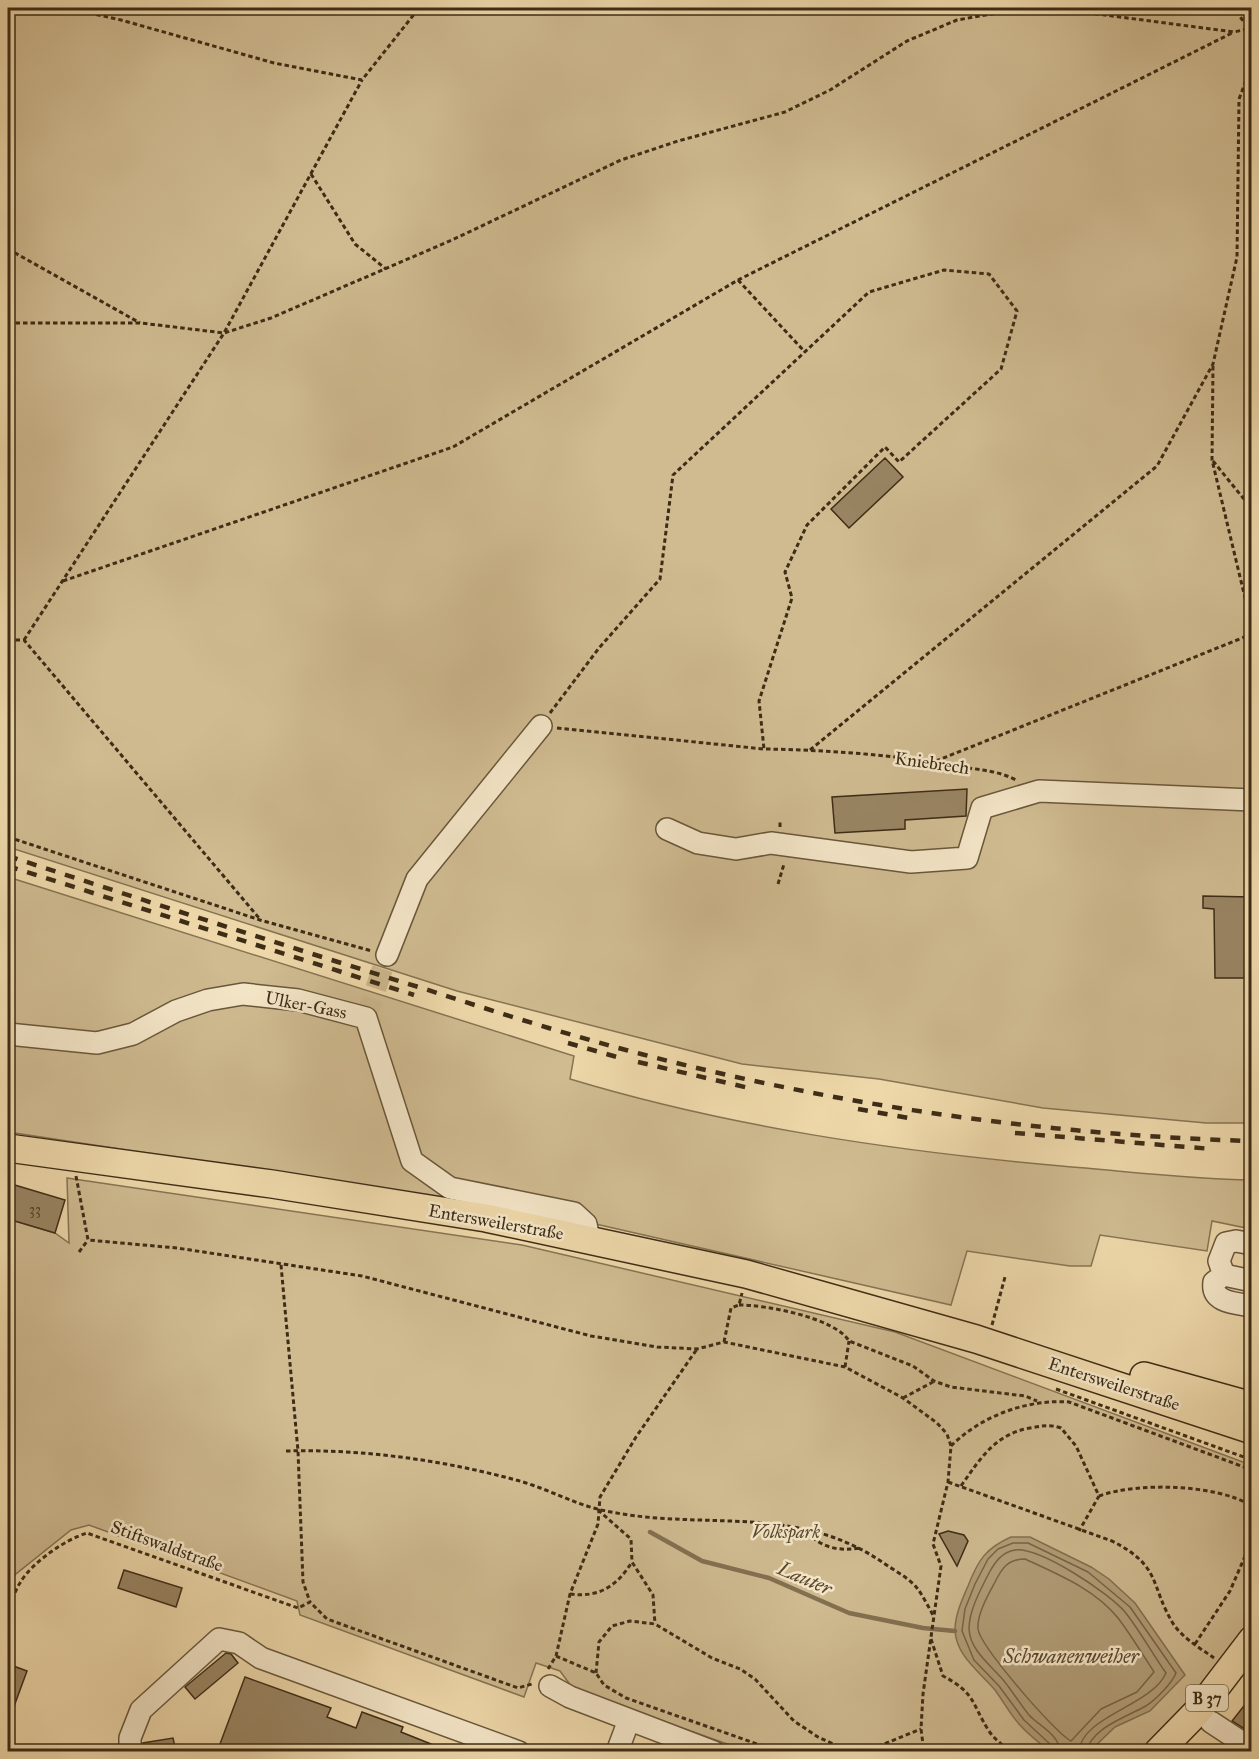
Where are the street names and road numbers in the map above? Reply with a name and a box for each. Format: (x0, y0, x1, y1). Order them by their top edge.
street label: Kniebrech (893, 747, 971, 779)
street label: Ulker-Gass (263, 986, 349, 1024)
street label: Entersweilerstraße (427, 1199, 565, 1245)
street label: Entersweilerstraße (1045, 1352, 1183, 1416)
street label: Stiftswaldstraße (108, 1515, 226, 1577)
road number: B 37 (1186, 1685, 1228, 1711)

